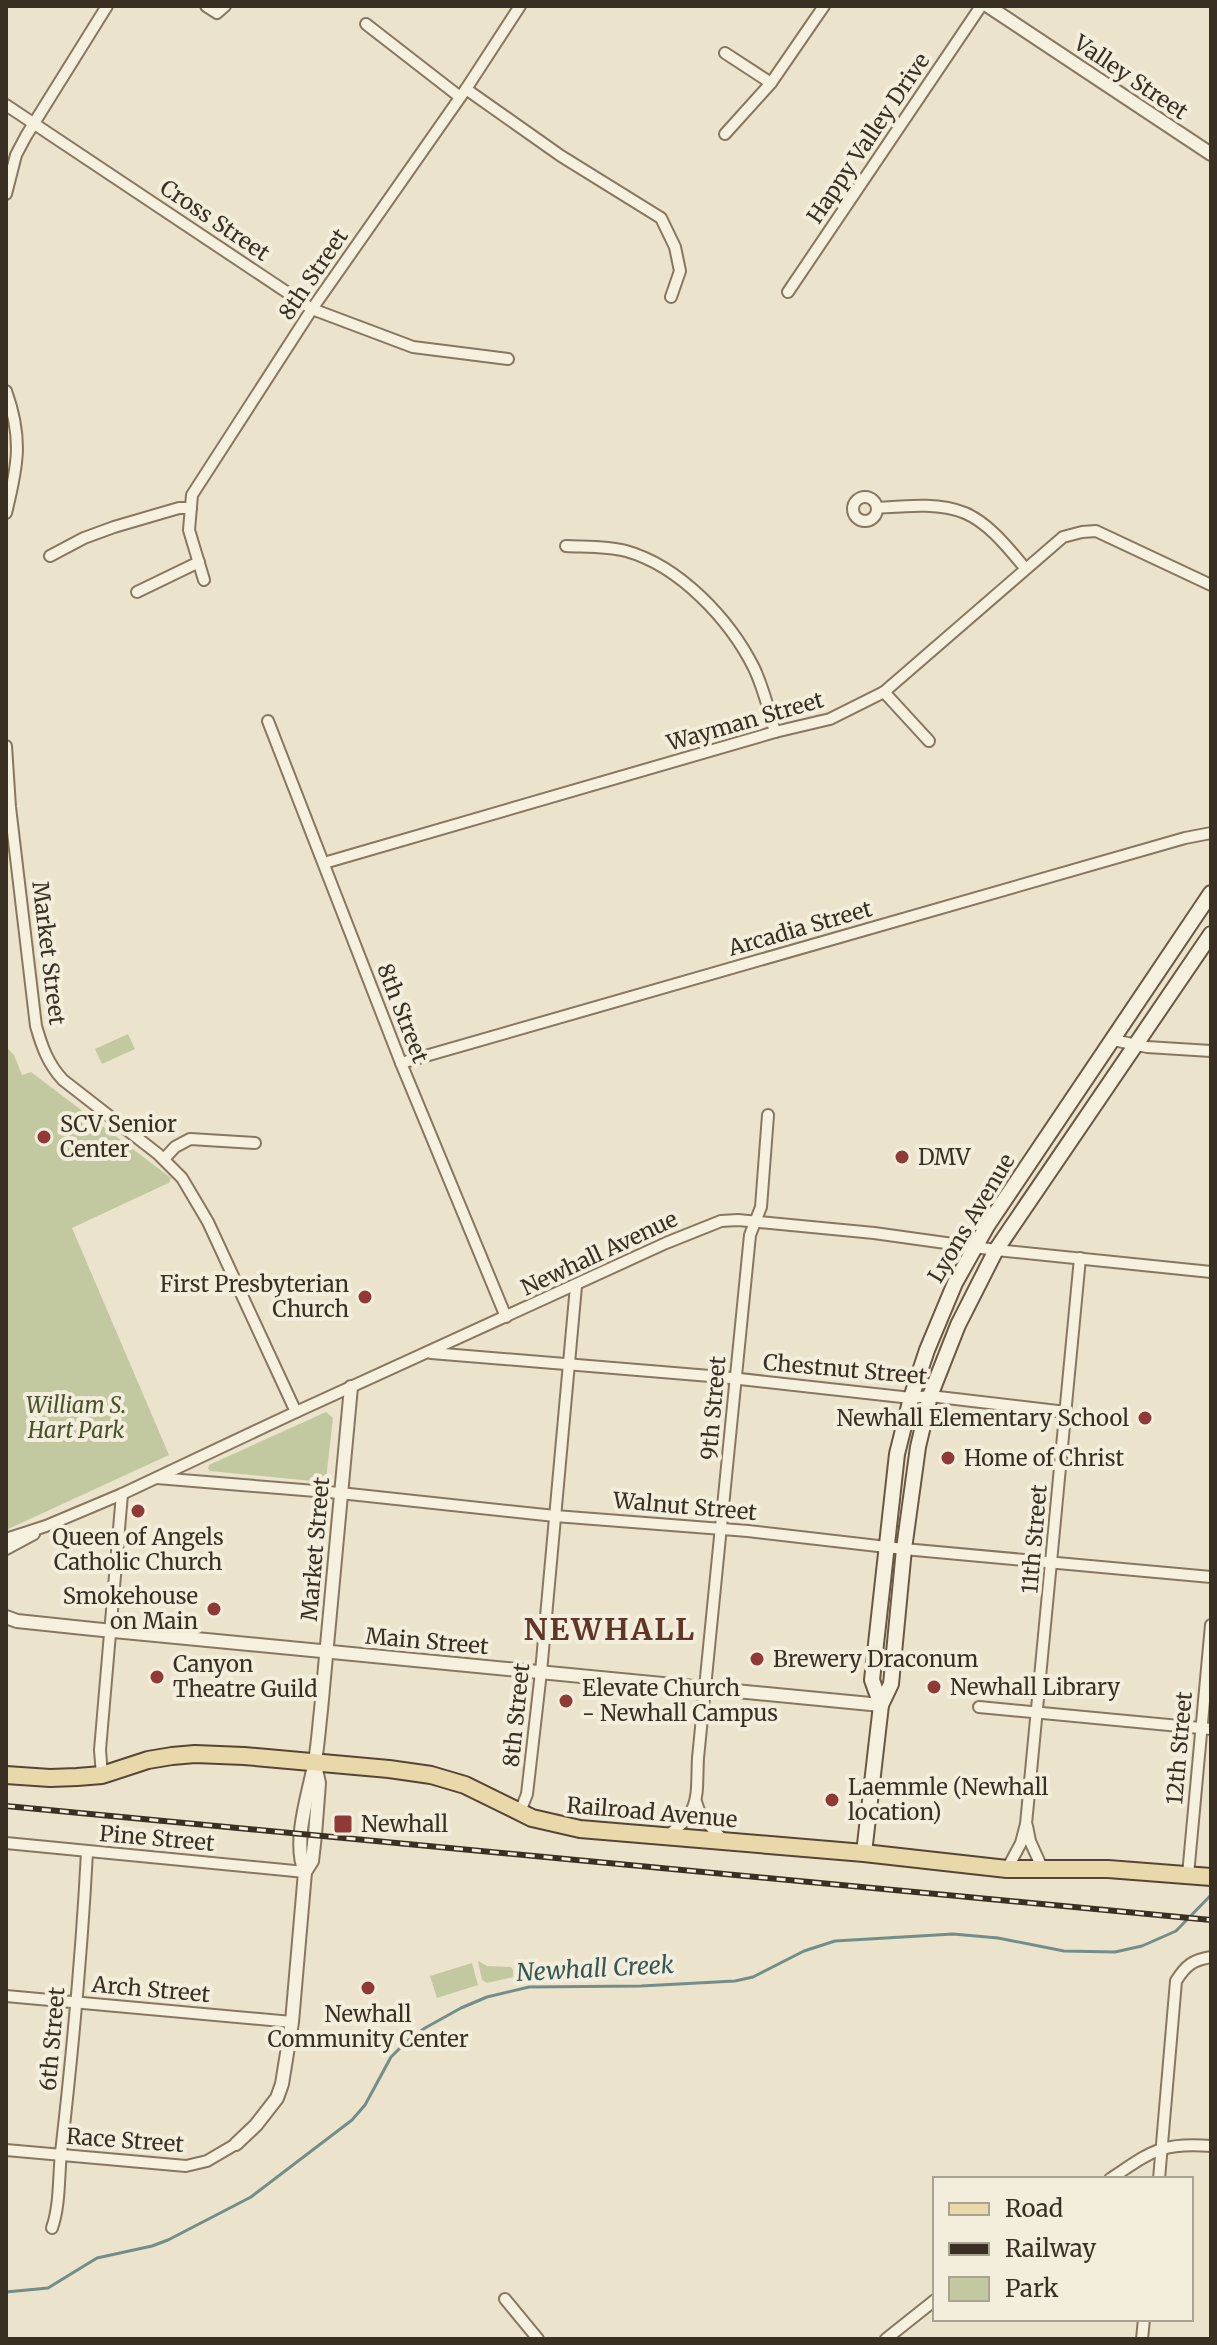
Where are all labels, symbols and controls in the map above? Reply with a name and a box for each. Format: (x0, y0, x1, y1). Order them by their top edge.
street label: Valley Street (1068, 28, 1194, 126)
street label: Happy Valley Drive (801, 47, 935, 229)
street label: Cross Street (155, 173, 275, 267)
street label: 8th Street (272, 223, 354, 325)
street label: Wayman Street (662, 685, 827, 757)
street label: Market Street (26, 880, 72, 1027)
street label: Arcadia Street (724, 894, 875, 962)
street label: 8th Street (371, 959, 435, 1067)
place label: SCV Senior Center (60, 1110, 177, 1163)
marker: SCV Senior Center (35, 1128, 53, 1146)
place label: DMV (918, 1143, 972, 1171)
marker: DMV (893, 1148, 911, 1166)
street label: Lyons Avenue (921, 1148, 1021, 1288)
street label: Newhall Avenue (516, 1205, 682, 1301)
place label: First Presbyterian Church (160, 1270, 349, 1323)
marker: First Presbyterian Church (356, 1288, 374, 1306)
street label: Chestnut Street (762, 1348, 929, 1390)
street label: 9th Street (694, 1354, 732, 1461)
park label: William S. Hart Park (26, 1391, 126, 1444)
place label: Newhall Elementary School (836, 1404, 1129, 1432)
marker: Newhall Elementary School (1136, 1409, 1154, 1427)
place label: Home of Christ (964, 1444, 1125, 1472)
marker: Home of Christ (939, 1449, 957, 1467)
street label: Market Street (295, 1475, 335, 1622)
street label: 11th Street (1015, 1483, 1053, 1595)
street label: Walnut Street (611, 1486, 758, 1526)
marker: Queen of Angels Catholic Church (129, 1502, 147, 1520)
place label: Queen of Angels Catholic Church (52, 1523, 224, 1576)
place label: Smokehouse on Main (63, 1582, 198, 1635)
marker: Smokehouse on Main (205, 1600, 223, 1618)
district label: NEWHALL (524, 1610, 696, 1648)
street label: Main Street (364, 1622, 490, 1660)
place label: Brewery Draconum (773, 1645, 979, 1673)
place label: Canyon Theatre Guild (173, 1650, 317, 1703)
marker: Brewery Draconum (748, 1650, 766, 1668)
street label: 8th Street (497, 1661, 535, 1768)
marker: Canyon Theatre Guild (148, 1668, 166, 1686)
place label: Newhall Library (950, 1673, 1120, 1701)
place label: Elevate Church - Newhall Campus (582, 1674, 778, 1727)
marker: Newhall Library (925, 1678, 943, 1696)
street label: 12th Street (1160, 1690, 1198, 1806)
marker: Elevate Church - Newhall Campus (557, 1692, 575, 1710)
place label: Laemmle (Newhall location) (848, 1773, 1048, 1826)
street label: Railroad Avenue (566, 1791, 738, 1833)
marker: Laemmle (Newhall location) (823, 1791, 841, 1809)
place label: Newhall (361, 1810, 448, 1838)
marker: Newhall (332, 1813, 354, 1835)
street label: Pine Street (98, 1819, 216, 1857)
water label: Newhall Creek (516, 1949, 674, 1988)
street label: Arch Street (90, 1970, 212, 2008)
marker: Newhall Community Center (359, 1979, 377, 1997)
street label: 6th Street (34, 1985, 71, 2092)
place label: Newhall Community Center (267, 2000, 469, 2053)
street label: Race Street (65, 2122, 185, 2158)
legend (933, 2177, 1193, 2321)
text: Road (1005, 2193, 1063, 2224)
text: Railway (1005, 2233, 1096, 2264)
text: Park (1005, 2273, 1059, 2304)

